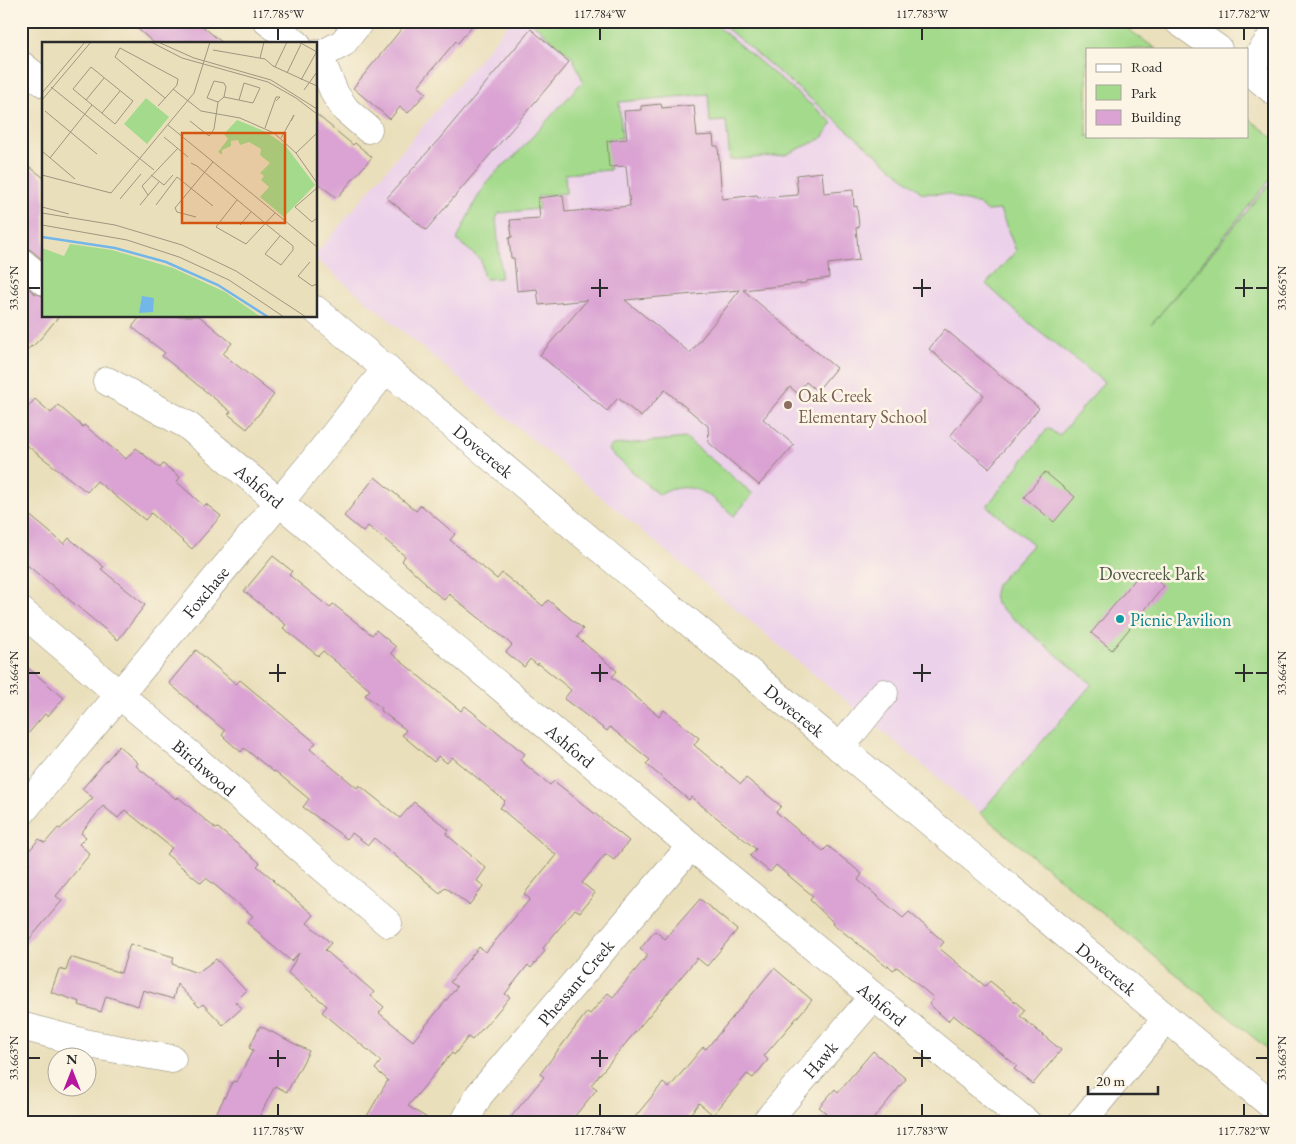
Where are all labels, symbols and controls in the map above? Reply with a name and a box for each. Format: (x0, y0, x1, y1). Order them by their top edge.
text: 117.785°W (252, 6, 305, 22)
text: 117.784°W (574, 6, 627, 22)
text: 117.783°W (896, 6, 949, 22)
text: 117.782°W (1218, 6, 1271, 22)
inset map (42, 42, 318, 318)
legend (1086, 48, 1248, 138)
text: Road (1131, 57, 1163, 76)
text: Park (1131, 83, 1158, 102)
text: Building (1131, 107, 1181, 126)
text: 33.665°N (6, 265, 22, 310)
text: 33.665°N (1274, 265, 1290, 310)
place label: Oak Creek Elementary School (798, 384, 927, 428)
marker: Oak Creek Elementary School (782, 399, 794, 411)
street label: Dovecreek (449, 419, 519, 483)
street label: Ashford (230, 458, 290, 513)
street label: Foxchase (177, 561, 233, 622)
park label: Dovecreek Park (1099, 562, 1206, 585)
place label: Picnic Pavilion (1130, 608, 1232, 631)
marker: Picnic Pavilion (1114, 613, 1126, 625)
text: 33.664°N (6, 650, 22, 695)
text: 33.664°N (1274, 650, 1290, 695)
street label: Dovecreek (760, 678, 830, 742)
street label: Ashford (541, 718, 600, 773)
street label: Birchwood (168, 734, 242, 801)
street label: Pheasant Creek (532, 934, 619, 1030)
street label: Dovecreek (1072, 937, 1142, 1001)
street label: Ashford (852, 976, 912, 1031)
text: 33.663°N (6, 1035, 22, 1080)
street label: Hawk (797, 1035, 842, 1083)
text: 33.663°N (1274, 1035, 1290, 1080)
north arrow (48, 1046, 98, 1096)
text: N (66, 1050, 78, 1068)
scale bar (1088, 1064, 1158, 1096)
text: 20 m (1096, 1071, 1125, 1090)
text: 117.785°W (252, 1123, 305, 1139)
text: 117.784°W (574, 1123, 627, 1139)
text: 117.783°W (896, 1123, 949, 1139)
text: 117.782°W (1218, 1123, 1271, 1139)

